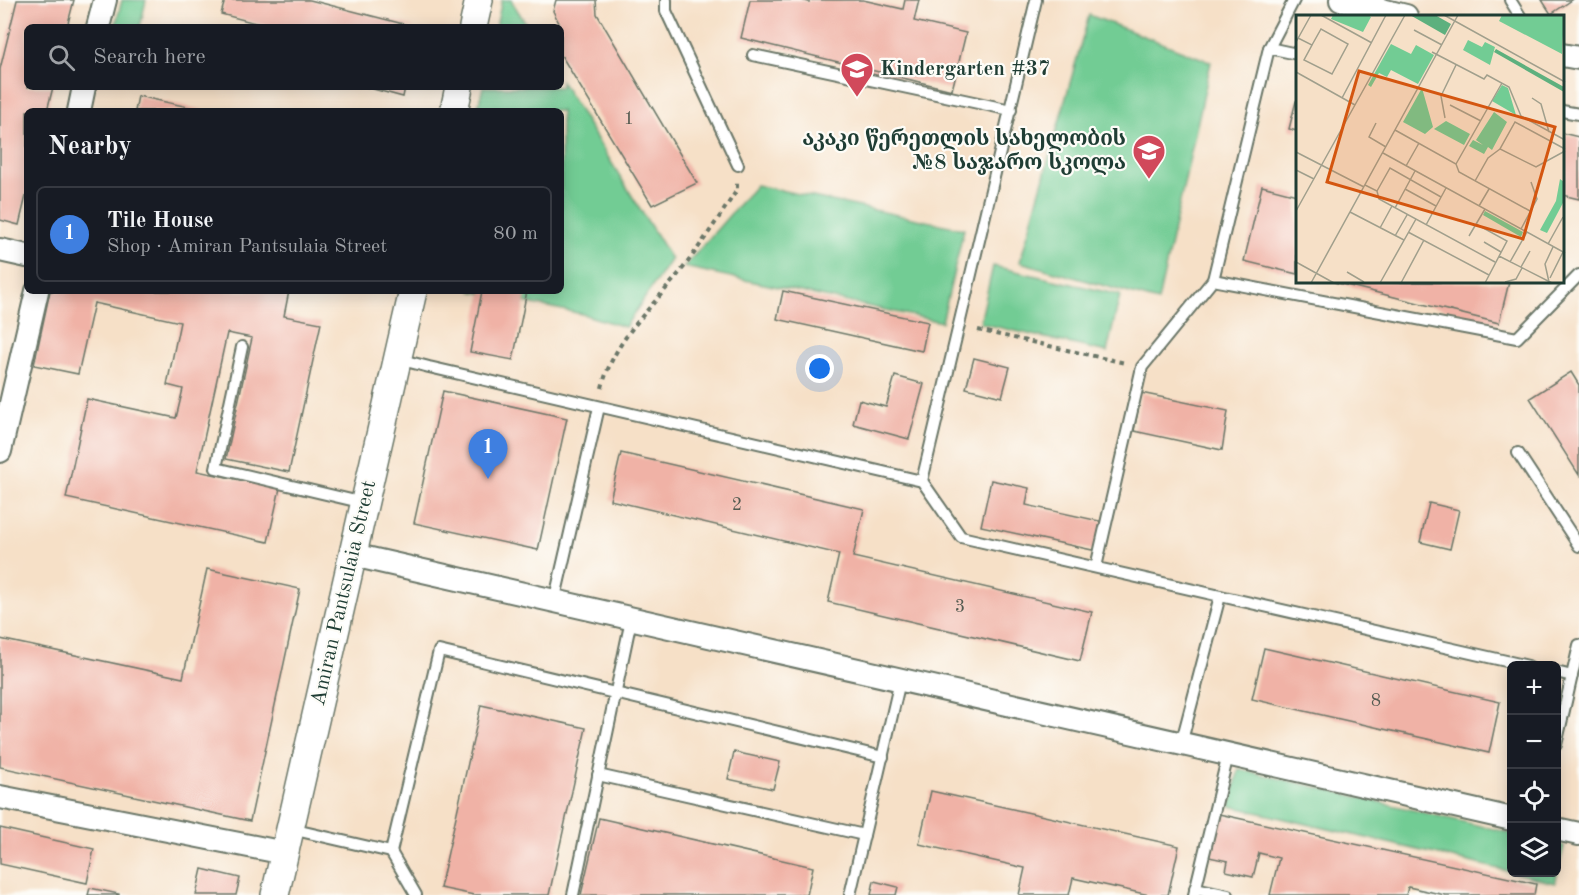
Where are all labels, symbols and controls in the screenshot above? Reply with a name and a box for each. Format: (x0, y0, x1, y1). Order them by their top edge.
inset map (1296, 15, 1564, 284)
search box (24, 24, 564, 90)
icon: search (45, 41, 78, 74)
text: Search here (93, 46, 206, 68)
school or university icon: Kindergarten #37 (839, 51, 875, 98)
place label: Kindergarten #37 (880, 59, 1050, 80)
house number: 1 (624, 110, 634, 128)
place label: აკაკი წერეთლის სახელობის №8 საჯარო სკოლა (802, 128, 1126, 175)
school or university icon: აკაკი წერეთლის სახელობის №8 საჯარო სკოლა (1131, 133, 1167, 180)
text: Nearby (48, 134, 132, 160)
text: Tile House (107, 210, 214, 232)
text: 1 (64, 224, 75, 244)
text: 80 m (493, 224, 538, 244)
text: Shop · Amiran Pantsulaia Street (107, 237, 387, 257)
your location (805, 354, 834, 383)
pin: 1 (468, 430, 508, 479)
street label: Amiran Pantsulaia Street (308, 478, 380, 708)
house number: 2 (732, 496, 742, 514)
house number: 3 (955, 598, 965, 616)
map controls (1507, 661, 1561, 877)
button: + (1507, 661, 1561, 715)
house number: 8 (1371, 692, 1381, 710)
button: − (1507, 715, 1561, 769)
button: locate (1507, 769, 1561, 823)
button: layers (1507, 823, 1561, 877)

